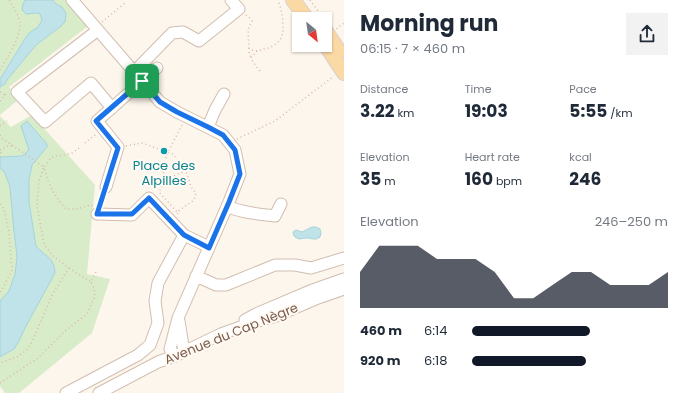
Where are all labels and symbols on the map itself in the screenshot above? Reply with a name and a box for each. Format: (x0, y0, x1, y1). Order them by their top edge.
north arrow (292, 12, 332, 52)
pin (125, 64, 159, 98)
marker: Place des Alpilles (159, 146, 169, 156)
place label: Place des Alpilles (133, 156, 195, 190)
street label: Avenue du Cap Nègre (161, 298, 301, 369)

